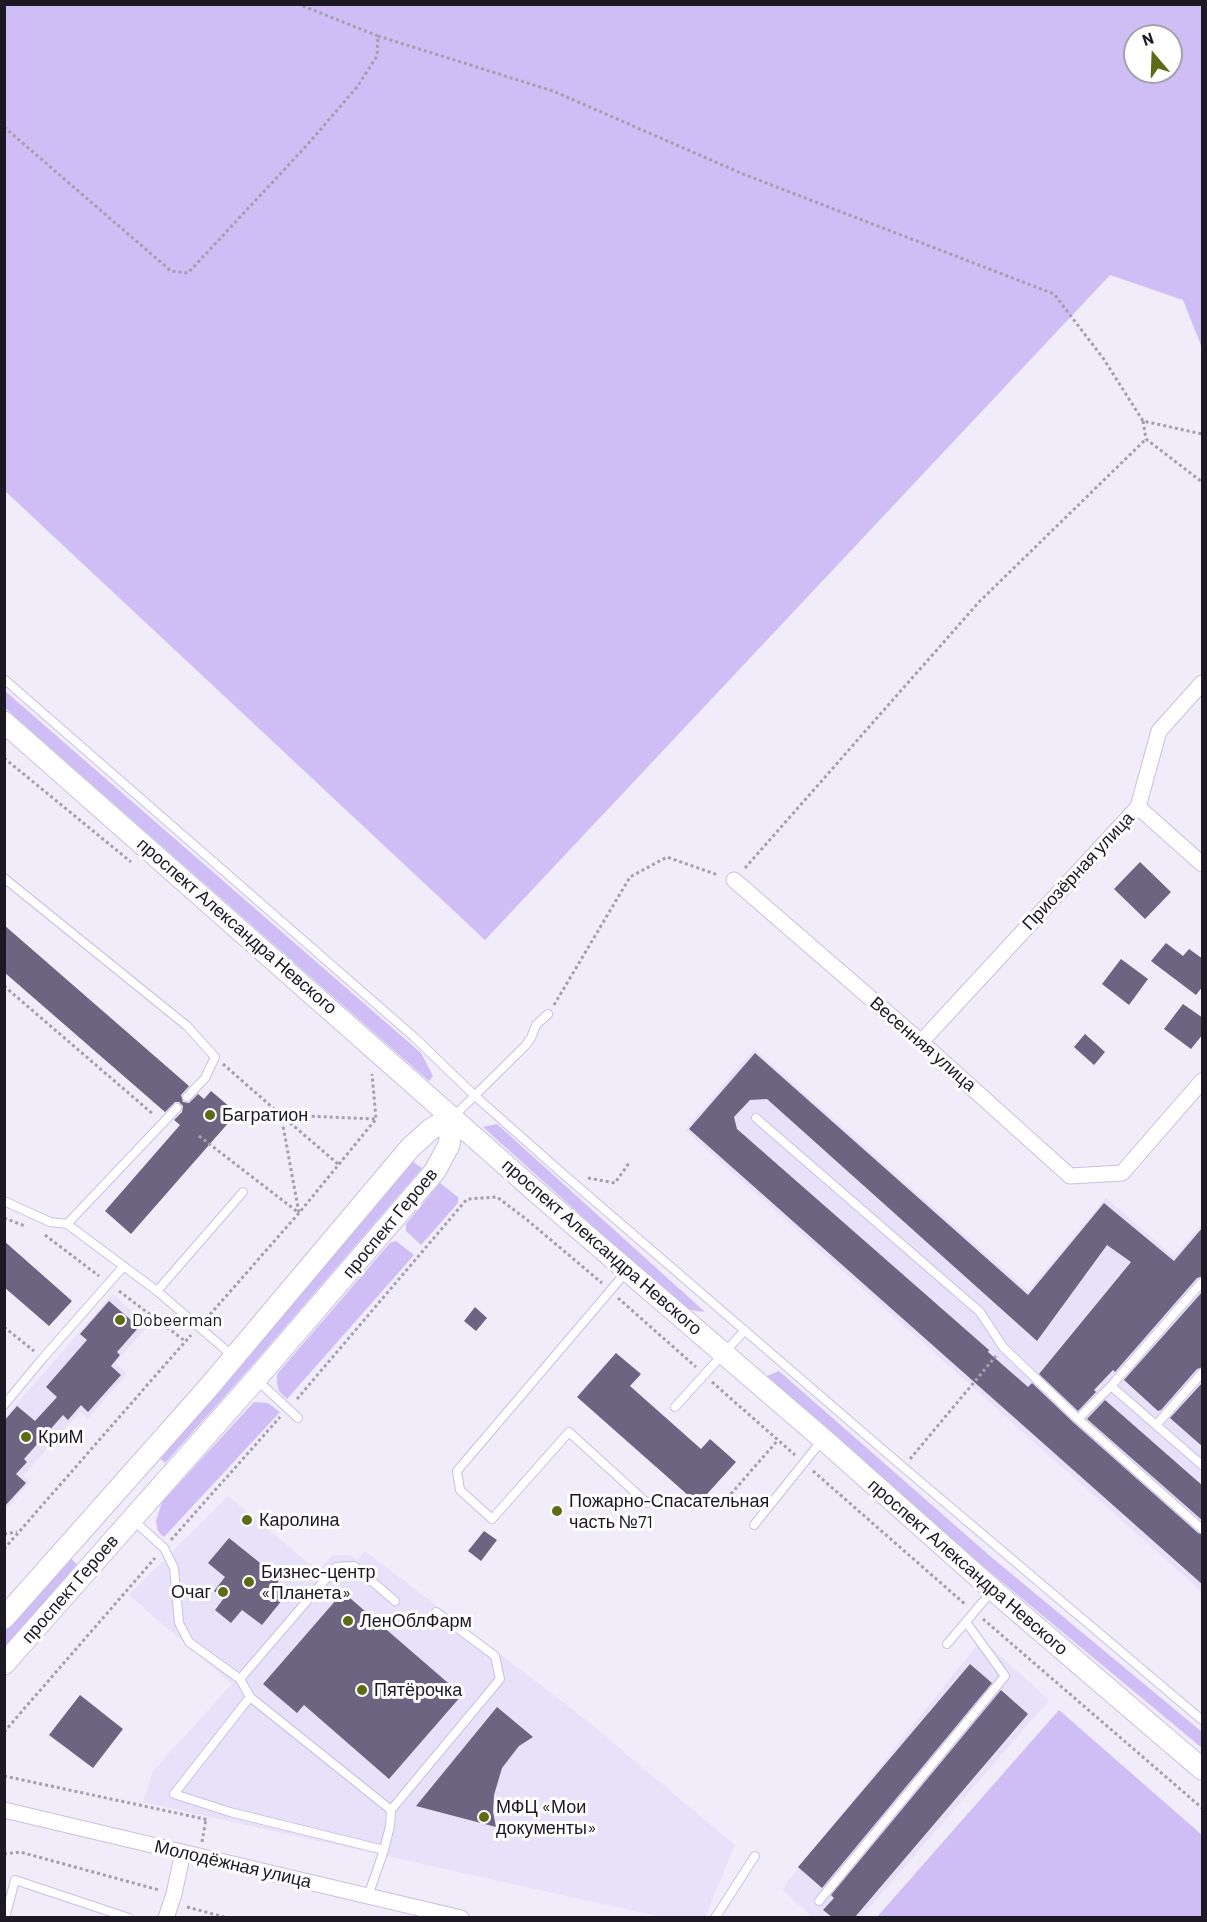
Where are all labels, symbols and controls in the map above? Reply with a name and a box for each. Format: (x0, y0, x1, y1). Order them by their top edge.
north arrow (1123, 24, 1183, 84)
text: N (1139, 28, 1156, 49)
street label: Приозёрная улица (1018, 807, 1138, 935)
street label: проспект Александра Невского (133, 833, 341, 1019)
street label: Весенняя улица (866, 992, 980, 1096)
place label: Багратион (222, 1104, 308, 1126)
marker: Багратион (203, 1108, 217, 1122)
street label: проспект Александра Невского (498, 1154, 706, 1340)
street label: проспект Героев (338, 1164, 442, 1282)
place label: Dobeerman (132, 1309, 222, 1331)
marker: Dobeerman (113, 1313, 127, 1327)
place label: КриМ (38, 1426, 84, 1448)
marker: КриМ (19, 1430, 33, 1444)
street label: проспект Александра Невского (864, 1474, 1072, 1660)
place label: Пожарно-Спасательная часть №71 (569, 1490, 769, 1532)
marker: Пожарно-Спасательная часть №71 (550, 1504, 564, 1518)
place label: Каролина (259, 1509, 340, 1531)
marker: Каролина (240, 1513, 254, 1527)
street label: проспект Героев (17, 1530, 123, 1648)
place label: Бизнес-центр «Планета» (261, 1561, 375, 1604)
marker: Бизнес-центр «Планета» (242, 1575, 256, 1589)
place label: Очаг (171, 1581, 211, 1603)
marker: Очаг (216, 1585, 230, 1599)
place label: ЛенОблФарм (360, 1610, 472, 1632)
marker: ЛенОблФарм (341, 1614, 355, 1628)
place label: Пятёрочка (374, 1679, 462, 1701)
marker: Пятёрочка (355, 1683, 369, 1697)
place label: МФЦ «Мои документы» (496, 1796, 597, 1838)
marker: МФЦ «Мои документы» (477, 1810, 491, 1824)
street label: Молодёжная улица (152, 1835, 314, 1893)

